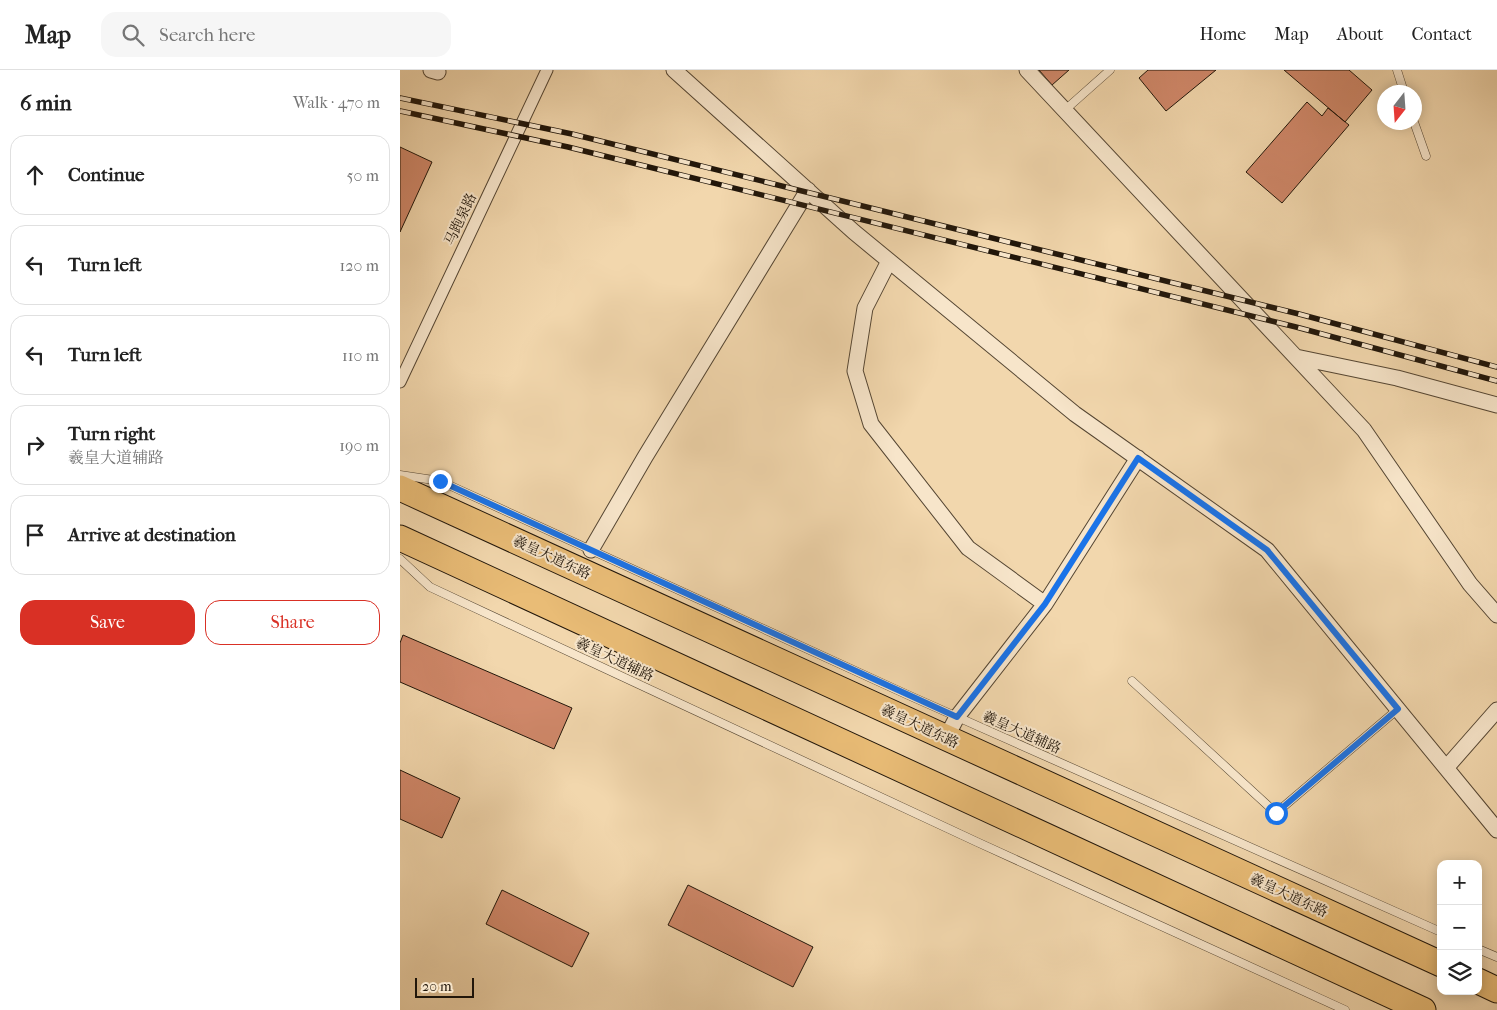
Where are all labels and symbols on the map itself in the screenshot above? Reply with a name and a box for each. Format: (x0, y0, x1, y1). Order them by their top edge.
north arrow (1377, 85, 1422, 130)
street label: 马跑泉路 (441, 190, 480, 248)
route end (429, 470, 452, 493)
street label: 羲皇大道东路 (510, 532, 593, 583)
street label: 羲皇大道辅路 (573, 634, 656, 685)
street label: 羲皇大道东路 (878, 701, 961, 752)
street label: 羲皇大道辅路 (980, 708, 1064, 757)
route start (1265, 802, 1288, 825)
street label: 羲皇大道东路 (1247, 870, 1330, 921)
scale bar (415, 975, 474, 998)

